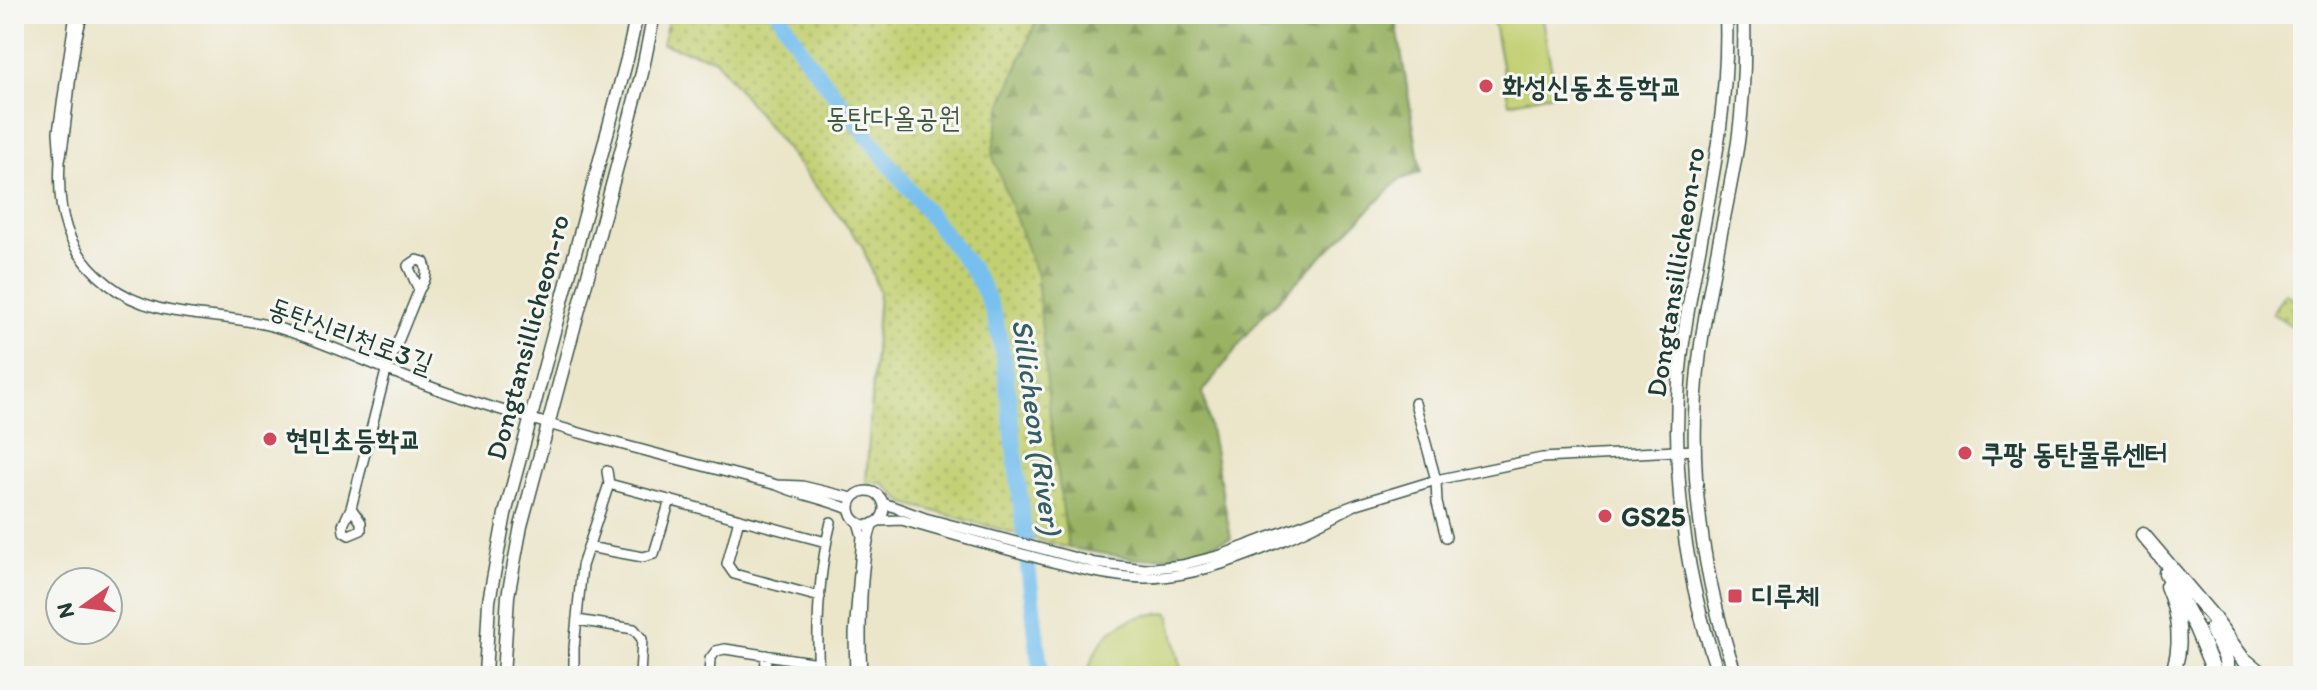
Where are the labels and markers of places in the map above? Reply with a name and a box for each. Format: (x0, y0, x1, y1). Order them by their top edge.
place label: 화성신동초등학교 (1502, 69, 1682, 103)
marker: 화성신동초등학교 (1477, 77, 1495, 95)
place label: 현민초등학교 (286, 422, 421, 456)
marker: 현민초등학교 (261, 430, 279, 448)
place label: 쿠팡 동탄물류센터 (1981, 436, 2168, 470)
marker: 쿠팡 동탄물류센터 (1956, 444, 1974, 462)
place label: GS25 (1621, 499, 1686, 533)
marker: GS25 (1596, 507, 1614, 525)
place label: 디루체 (1751, 579, 1819, 613)
marker: 디루체 (1726, 587, 1744, 605)

